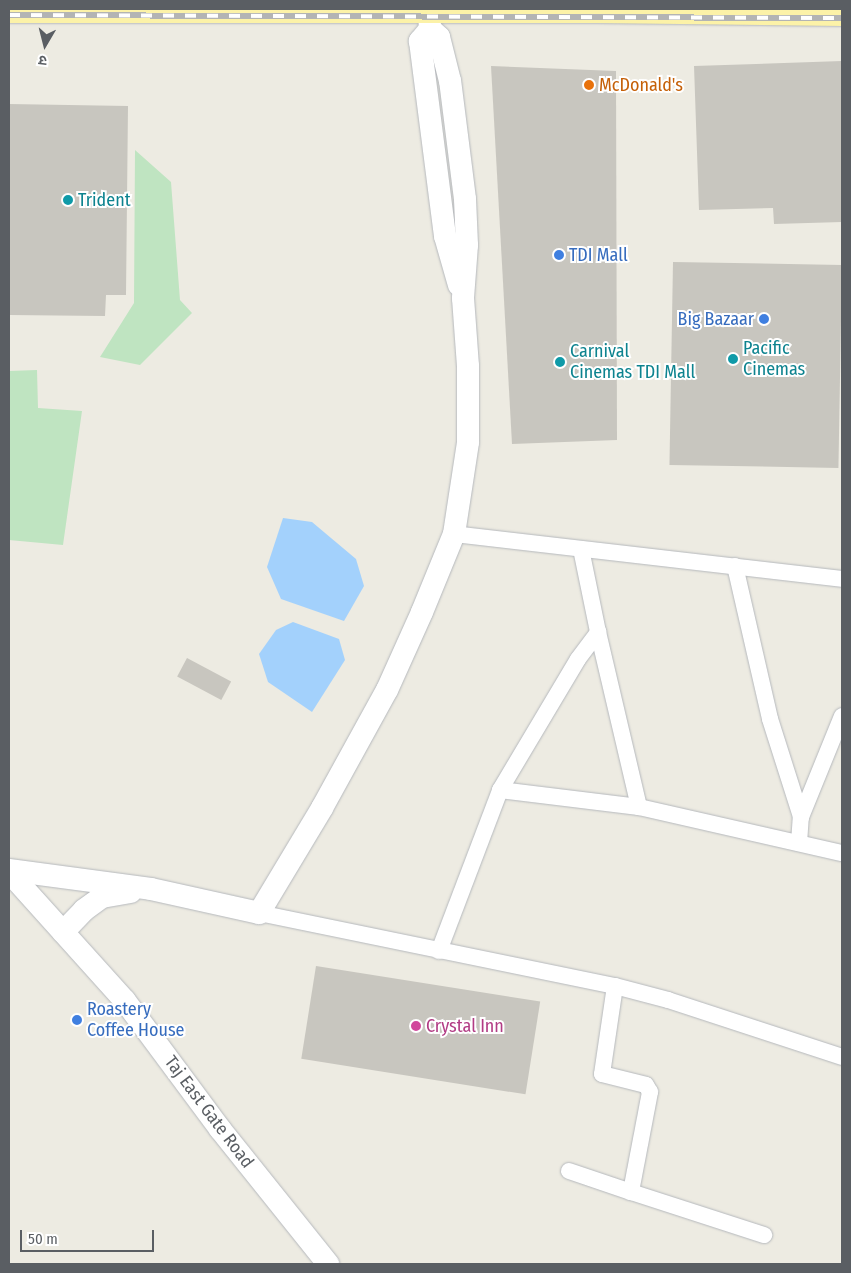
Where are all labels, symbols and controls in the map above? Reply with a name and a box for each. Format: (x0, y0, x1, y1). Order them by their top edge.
north arrow (20, 20, 70, 70)
text: उ (38, 51, 48, 69)
place label: McDonald's (599, 74, 683, 96)
marker: McDonald's (583, 79, 595, 91)
place label: Trident (78, 189, 131, 211)
marker: Trident (62, 194, 74, 206)
place label: TDI Mall (569, 244, 628, 266)
marker: TDI Mall (553, 249, 565, 261)
place label: Big Bazaar (678, 308, 754, 330)
marker: Big Bazaar (758, 313, 770, 325)
place label: Pacific Cinemas (743, 338, 805, 380)
place label: Carnival Cinemas TDI Mall (570, 341, 695, 384)
marker: Pacific Cinemas (727, 353, 739, 365)
marker: Carnival Cinemas TDI Mall (554, 356, 566, 368)
place label: Roastery Coffee House (87, 999, 184, 1042)
marker: Roastery Coffee House (71, 1014, 83, 1026)
place label: Crystal Inn (426, 1015, 504, 1037)
marker: Crystal Inn (410, 1020, 422, 1032)
street label: Taj East Gate Road (160, 1052, 258, 1172)
scale bar (22, 1220, 156, 1252)
text: 50 m (28, 1230, 58, 1248)

